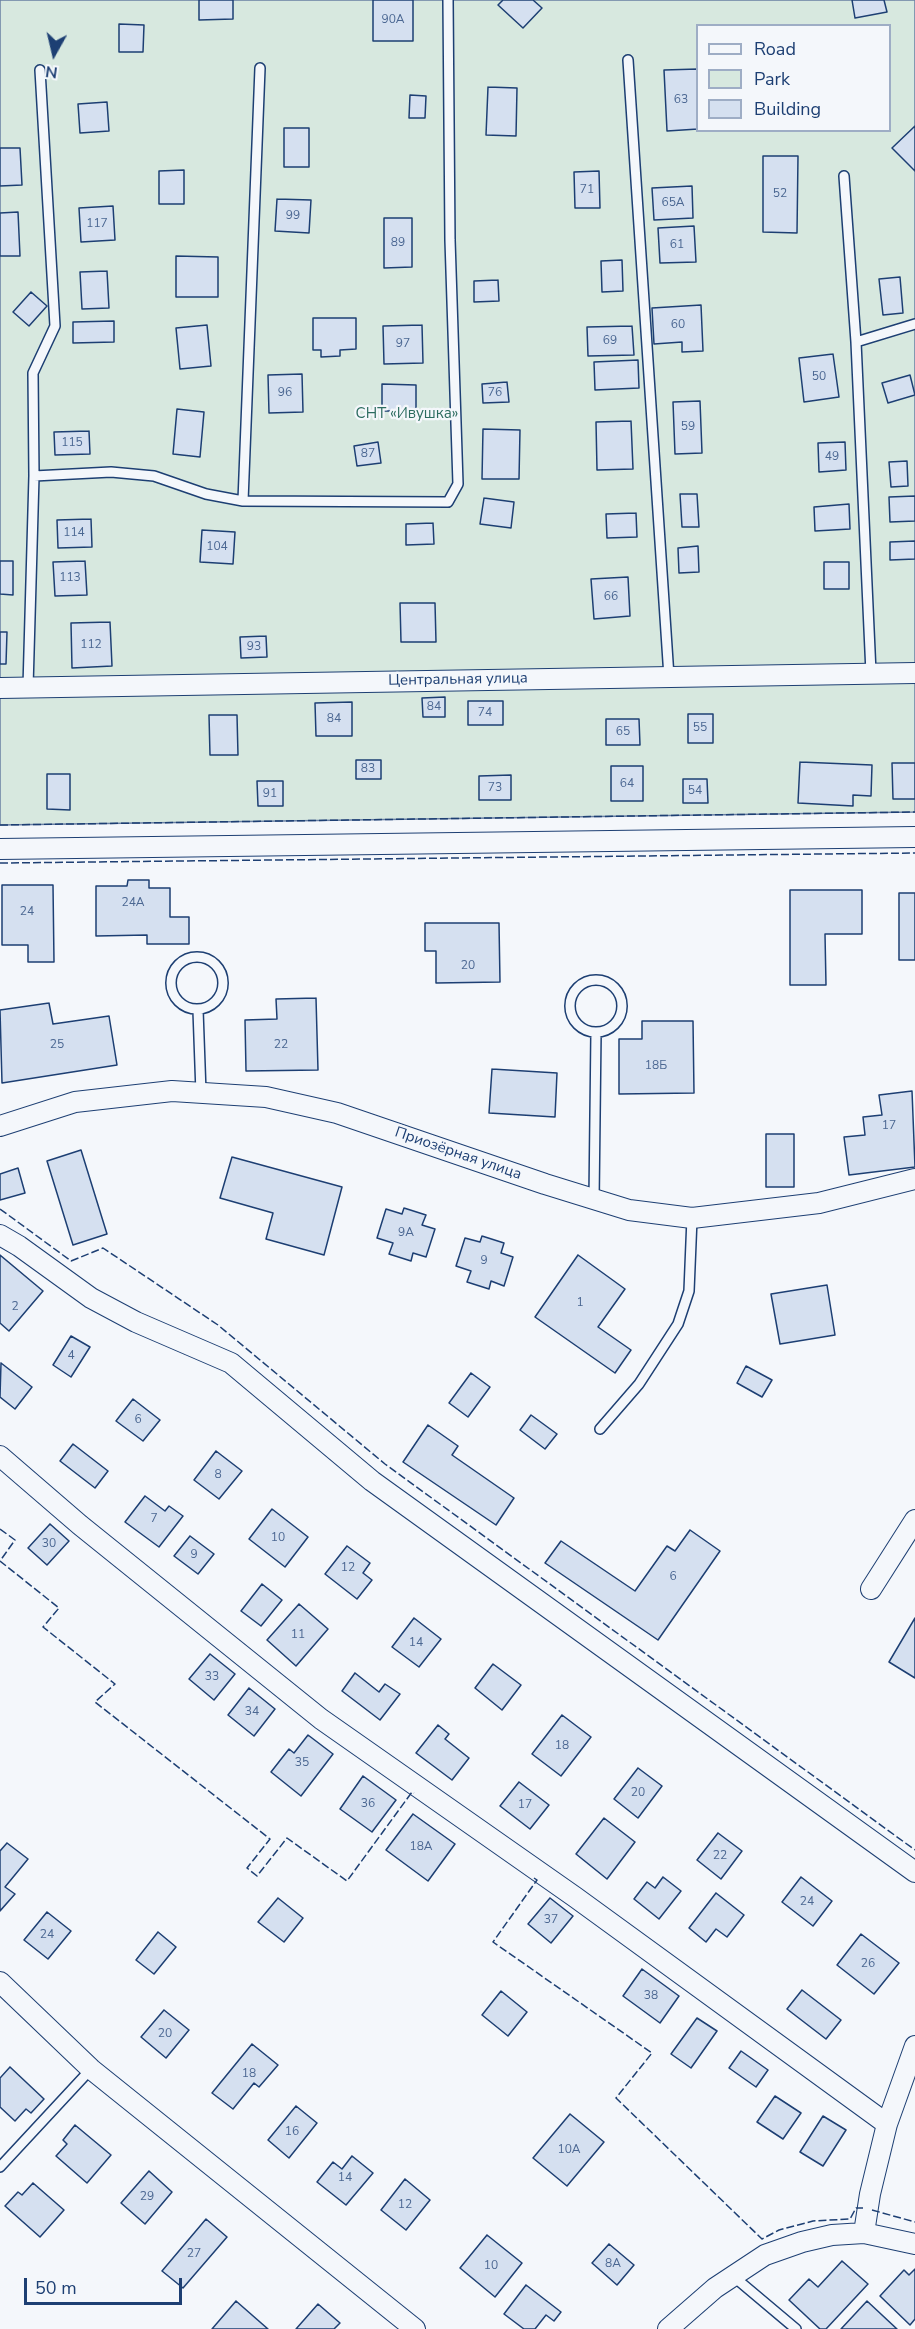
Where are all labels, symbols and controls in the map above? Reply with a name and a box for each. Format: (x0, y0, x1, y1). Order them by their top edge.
house number: 90А (381, 13, 405, 27)
north arrow (24, 24, 84, 84)
legend (696, 24, 891, 132)
text: Road (754, 37, 796, 61)
text: N (44, 60, 59, 84)
text: Park (754, 67, 790, 91)
house number: 63 (674, 93, 688, 107)
text: Building (754, 97, 821, 121)
house number: 71 (580, 183, 594, 197)
house number: 52 (773, 187, 787, 201)
house number: 65А (661, 196, 685, 210)
house number: 99 (286, 209, 300, 223)
house number: 117 (86, 217, 108, 231)
house number: 89 (391, 236, 405, 250)
house number: 61 (670, 238, 684, 252)
house number: 60 (671, 318, 685, 332)
house number: 69 (603, 334, 617, 348)
house number: 97 (396, 337, 410, 351)
house number: 50 (812, 370, 826, 384)
house number: 96 (278, 386, 292, 400)
house number: 76 (488, 386, 502, 400)
park label: СНТ «Ивушка» (356, 405, 458, 423)
house number: 59 (681, 420, 695, 434)
house number: 115 (61, 436, 83, 450)
house number: 87 (361, 447, 375, 461)
house number: 49 (825, 450, 839, 464)
house number: 114 (63, 526, 85, 540)
house number: 104 (206, 540, 228, 554)
house number: 113 (59, 571, 81, 585)
house number: 66 (604, 590, 618, 604)
house number: 112 (80, 638, 102, 652)
house number: 93 (247, 640, 261, 654)
street label: Центральная улица (388, 670, 528, 690)
house number: 84 (427, 700, 441, 714)
house number: 74 (478, 706, 492, 720)
house number: 84 (327, 712, 341, 726)
house number: 55 (693, 721, 707, 735)
house number: 65 (616, 725, 630, 739)
house number: 83 (361, 762, 375, 776)
house number: 64 (620, 777, 634, 791)
house number: 73 (488, 781, 502, 795)
house number: 54 (688, 784, 702, 798)
house number: 91 (263, 787, 277, 801)
house number: 24А (121, 896, 145, 910)
house number: 24 (20, 905, 34, 919)
house number: 20 (461, 959, 475, 973)
house number: 25 (50, 1038, 64, 1052)
house number: 22 (274, 1038, 288, 1052)
house number: 18Б (645, 1059, 667, 1073)
house number: 17 (882, 1119, 896, 1133)
street label: Приозёрная улица (392, 1124, 524, 1184)
house number: 9А (398, 1226, 414, 1240)
house number: 9 (480, 1254, 488, 1268)
house number: 1 (576, 1296, 584, 1310)
house number: 2 (11, 1300, 19, 1314)
house number: 4 (67, 1349, 75, 1363)
house number: 6 (134, 1413, 142, 1427)
house number: 8 (214, 1468, 222, 1482)
house number: 7 (150, 1512, 158, 1526)
house number: 10 (271, 1531, 285, 1545)
house number: 30 (42, 1537, 56, 1551)
house number: 9 (190, 1548, 198, 1562)
house number: 12 (341, 1561, 355, 1575)
house number: 6 (669, 1570, 677, 1584)
house number: 11 (291, 1628, 305, 1642)
house number: 14 (409, 1636, 423, 1650)
house number: 33 (205, 1670, 219, 1684)
house number: 34 (245, 1705, 259, 1719)
house number: 18 (555, 1739, 569, 1753)
house number: 35 (295, 1756, 309, 1770)
house number: 20 (631, 1786, 645, 1800)
house number: 36 (361, 1797, 375, 1811)
house number: 17 (518, 1798, 532, 1812)
house number: 18А (409, 1840, 433, 1854)
house number: 22 (713, 1849, 727, 1863)
house number: 24 (800, 1895, 814, 1909)
house number: 37 (544, 1913, 558, 1927)
house number: 24 (40, 1928, 54, 1942)
house number: 26 (861, 1957, 875, 1971)
house number: 38 (644, 1989, 658, 2003)
house number: 20 (158, 2027, 172, 2041)
house number: 18 (242, 2067, 256, 2081)
house number: 16 (285, 2125, 299, 2139)
house number: 10А (557, 2143, 581, 2157)
house number: 14 (338, 2171, 352, 2185)
house number: 29 (140, 2190, 154, 2204)
house number: 12 (398, 2198, 412, 2212)
house number: 27 (187, 2247, 201, 2261)
house number: 8А (605, 2257, 621, 2271)
house number: 10 (484, 2259, 498, 2273)
scale bar (27, 2266, 184, 2304)
text: 50 m (35, 2276, 77, 2300)

